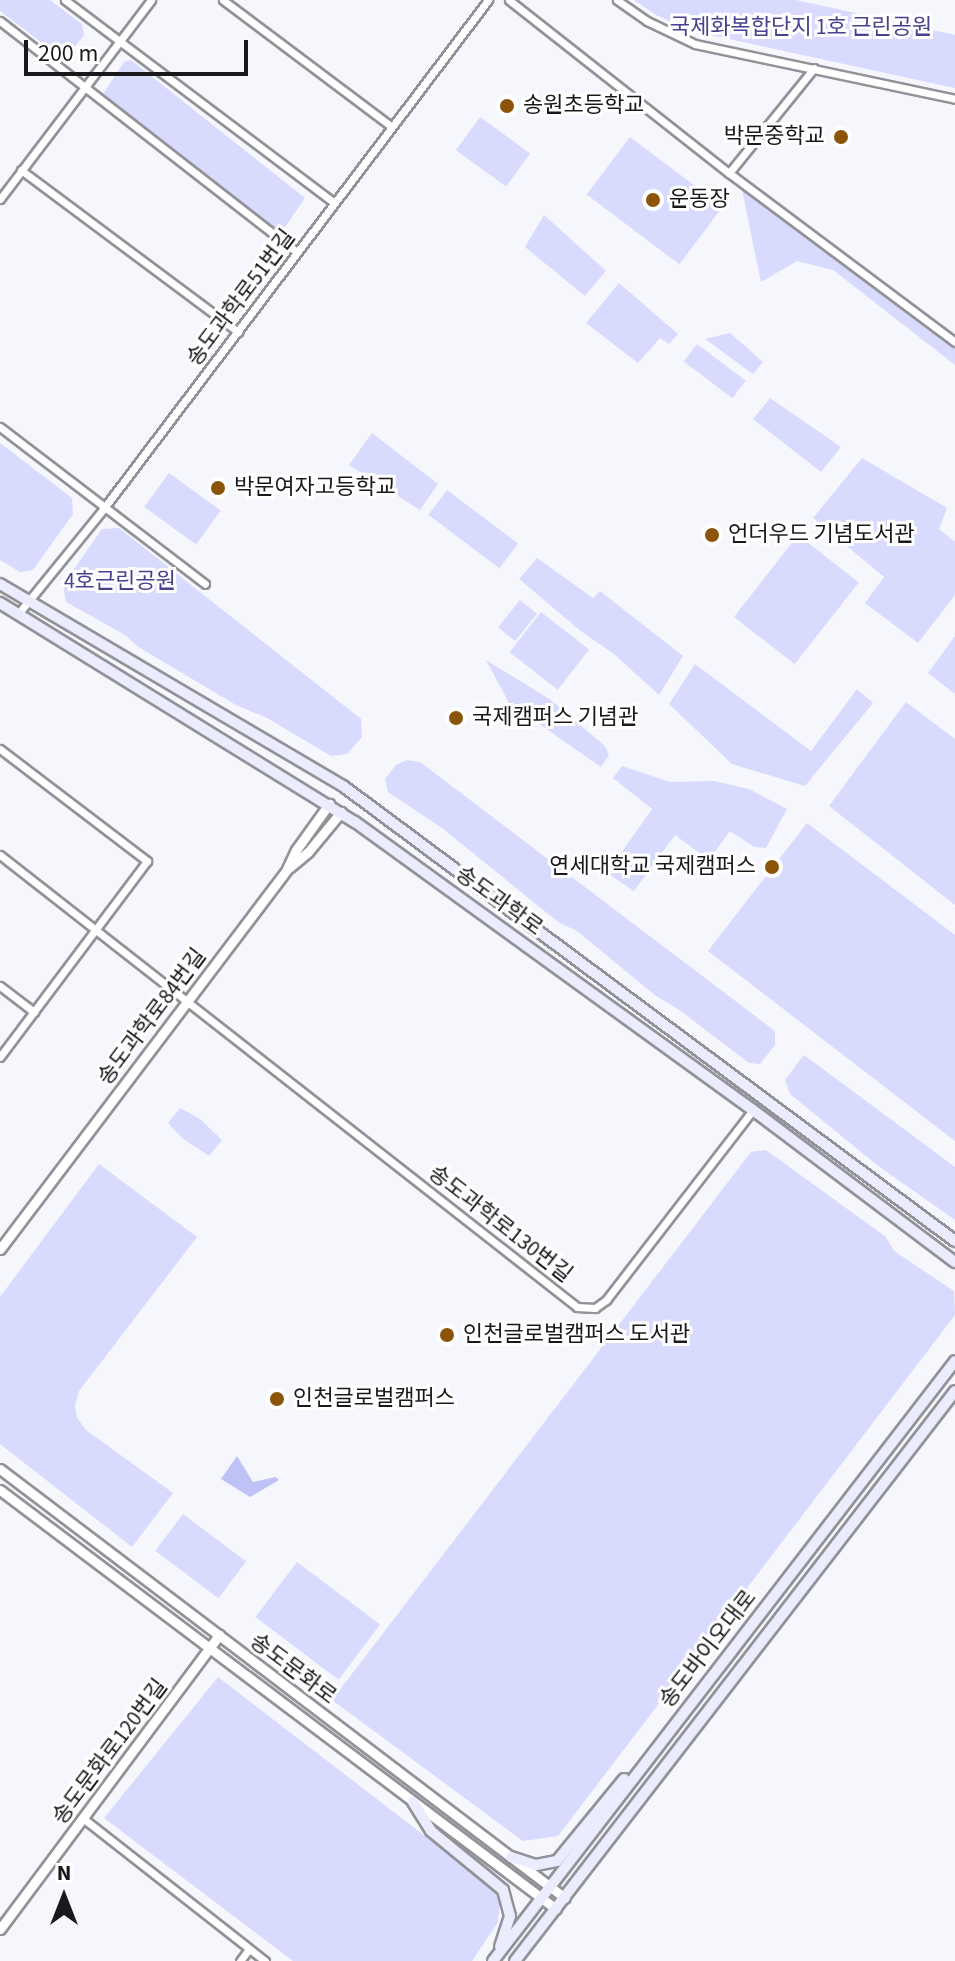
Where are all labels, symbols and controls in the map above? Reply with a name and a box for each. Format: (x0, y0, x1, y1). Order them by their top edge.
park label: 국제화복합단지 1호 근린공원 (670, 15, 932, 41)
scale bar (28, 24, 252, 74)
text: 200 m (38, 36, 98, 71)
place label: 송원초등학교 (523, 93, 644, 119)
marker: 송원초등학교 (498, 97, 516, 115)
place label: 박문중학교 (724, 124, 825, 150)
marker: 박문중학교 (832, 128, 850, 146)
place label: 운동장 (669, 187, 730, 213)
marker: 운동장 (644, 191, 662, 209)
street label: 송도과학로51번길 (181, 225, 301, 371)
place label: 박문여자고등학교 (234, 475, 396, 501)
marker: 박문여자고등학교 (209, 479, 227, 497)
place label: 언더우드 기념도서관 (728, 522, 915, 548)
marker: 언더우드 기념도서관 (703, 526, 721, 544)
park label: 4호근린공원 (64, 569, 176, 595)
place label: 국제캠퍼스 기념관 (472, 705, 638, 731)
marker: 국제캠퍼스 기념관 (447, 709, 465, 727)
place label: 연세대학교 국제캠퍼스 (549, 854, 756, 880)
marker: 연세대학교 국제캠퍼스 (763, 858, 781, 876)
street label: 송도과학로 (450, 861, 548, 941)
street label: 송도과학로84번길 (92, 944, 212, 1090)
street label: 송도과학로130번길 (423, 1160, 577, 1288)
place label: 인천글로벌캠퍼스 도서관 (463, 1322, 690, 1348)
marker: 인천글로벌캠퍼스 도서관 (438, 1326, 456, 1344)
place label: 인천글로벌캠퍼스 (293, 1386, 455, 1412)
marker: 인천글로벌캠퍼스 (268, 1390, 286, 1408)
street label: 송도바이오대로 (654, 1585, 762, 1713)
street label: 송도문화로 (245, 1628, 341, 1710)
street label: 송도문화로120번길 (47, 1674, 173, 1830)
north arrow (24, 1857, 104, 1937)
text: N (57, 1857, 71, 1889)

